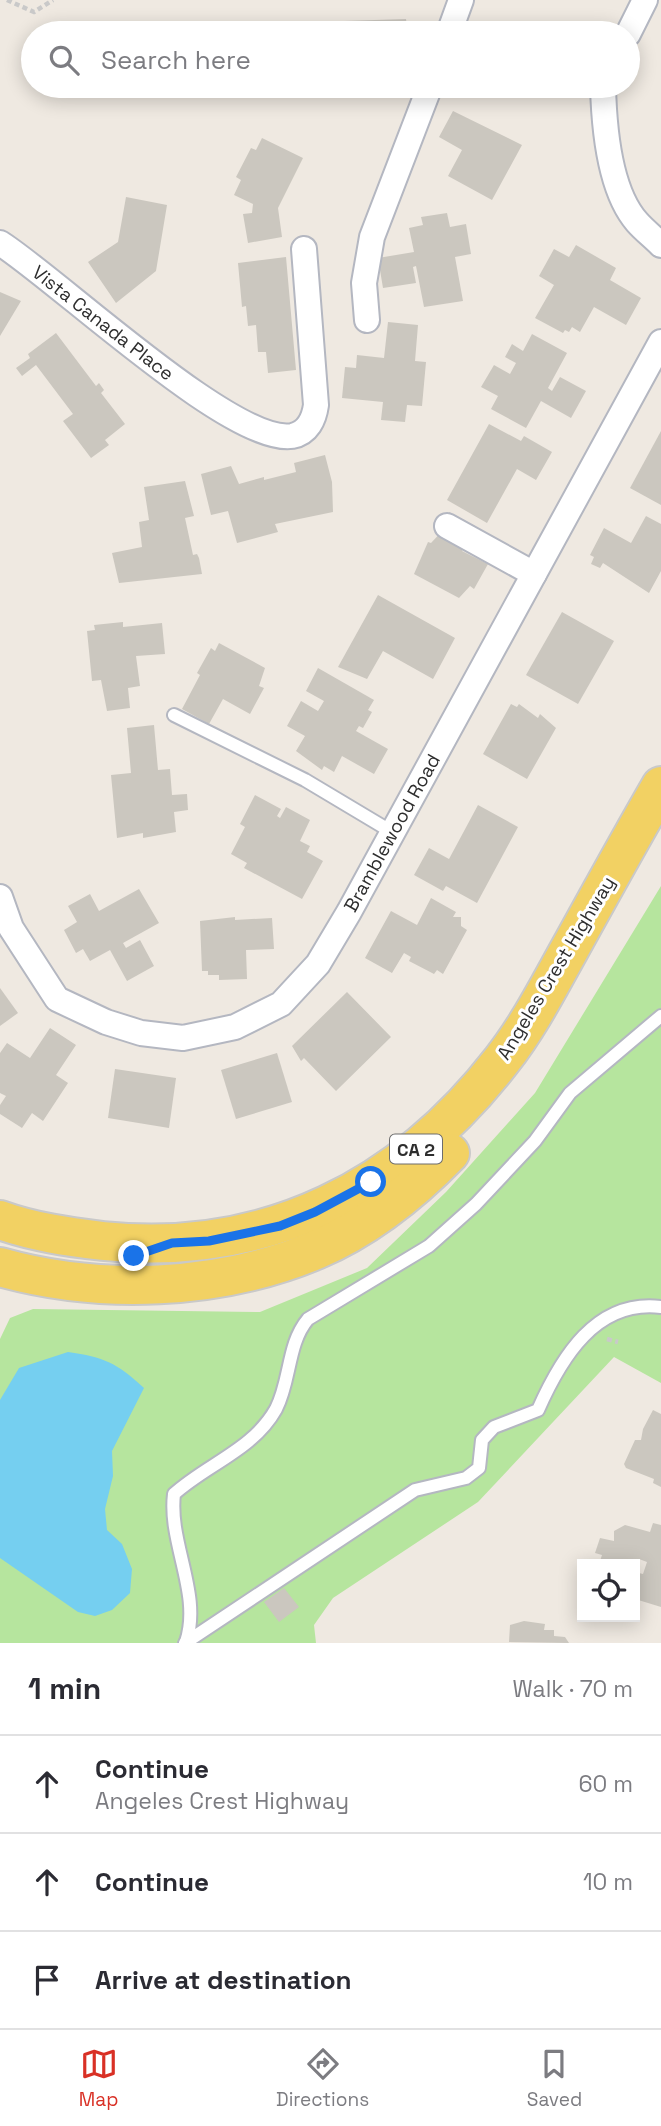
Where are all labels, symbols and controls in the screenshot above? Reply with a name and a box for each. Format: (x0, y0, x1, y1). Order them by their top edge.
search box (21, 21, 640, 98)
icon: search (45, 41, 83, 79)
text: Search here (101, 43, 251, 77)
street label: Vista Canada Place (27, 260, 179, 386)
street label: Bramblewood Road (338, 750, 446, 916)
street label: Angeles Crest Highway (491, 872, 621, 1064)
road number: CA 2 (390, 1134, 442, 1164)
route start (355, 1166, 386, 1197)
route end (118, 1240, 149, 1271)
map controls (577, 1559, 640, 1622)
button: locate (577, 1559, 640, 1622)
text: 1 min (28, 1669, 101, 1708)
text: Walk · 70 m (513, 1674, 633, 1704)
text: Continue (95, 1752, 209, 1786)
icon: ahead (28, 1765, 66, 1803)
text: 60 m (578, 1769, 633, 1799)
text: Angeles Crest Highway (95, 1786, 349, 1816)
icon: ahead (28, 1863, 66, 1901)
text: Continue (95, 1865, 209, 1899)
text: 10 m (583, 1867, 633, 1897)
icon: arrive (28, 1961, 66, 1999)
text: Arrive at destination (95, 1963, 352, 1997)
tab: Map (79, 2045, 118, 2112)
tab: Directions (276, 2045, 369, 2112)
tab: Saved (527, 2045, 582, 2112)

